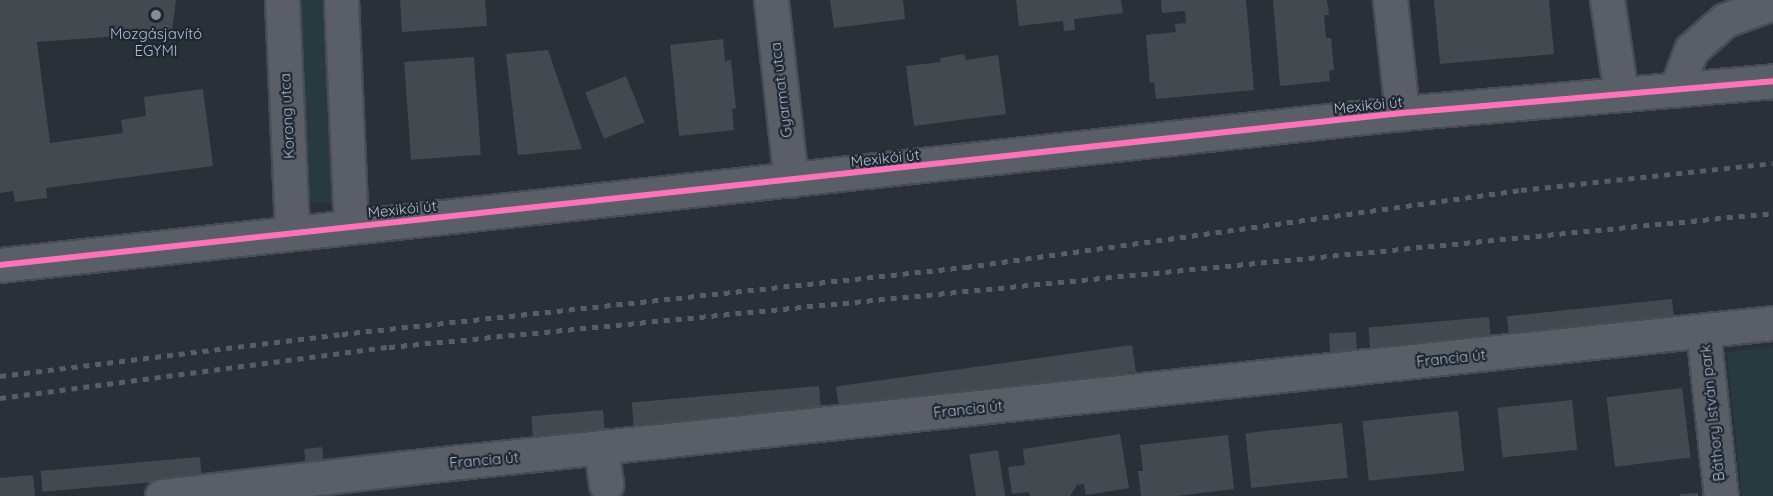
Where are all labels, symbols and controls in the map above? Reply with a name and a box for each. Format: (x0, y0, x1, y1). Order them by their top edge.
marker: Mozgásjavító EGYMI (149, 8, 163, 22)
place label: Mozgásjavító EGYMI (110, 24, 202, 59)
street label: Gyarmat utca (766, 41, 796, 139)
street label: Korong utca (276, 73, 298, 159)
street label: Mexikói út (1333, 92, 1403, 118)
street label: Mexikói út (850, 145, 920, 171)
street label: Mexikói út (367, 196, 437, 222)
street label: Báthory István park (1696, 344, 1728, 482)
street label: Francia út (1416, 345, 1486, 371)
street label: Francia út (933, 396, 1003, 422)
street label: Francia út (449, 448, 519, 472)

